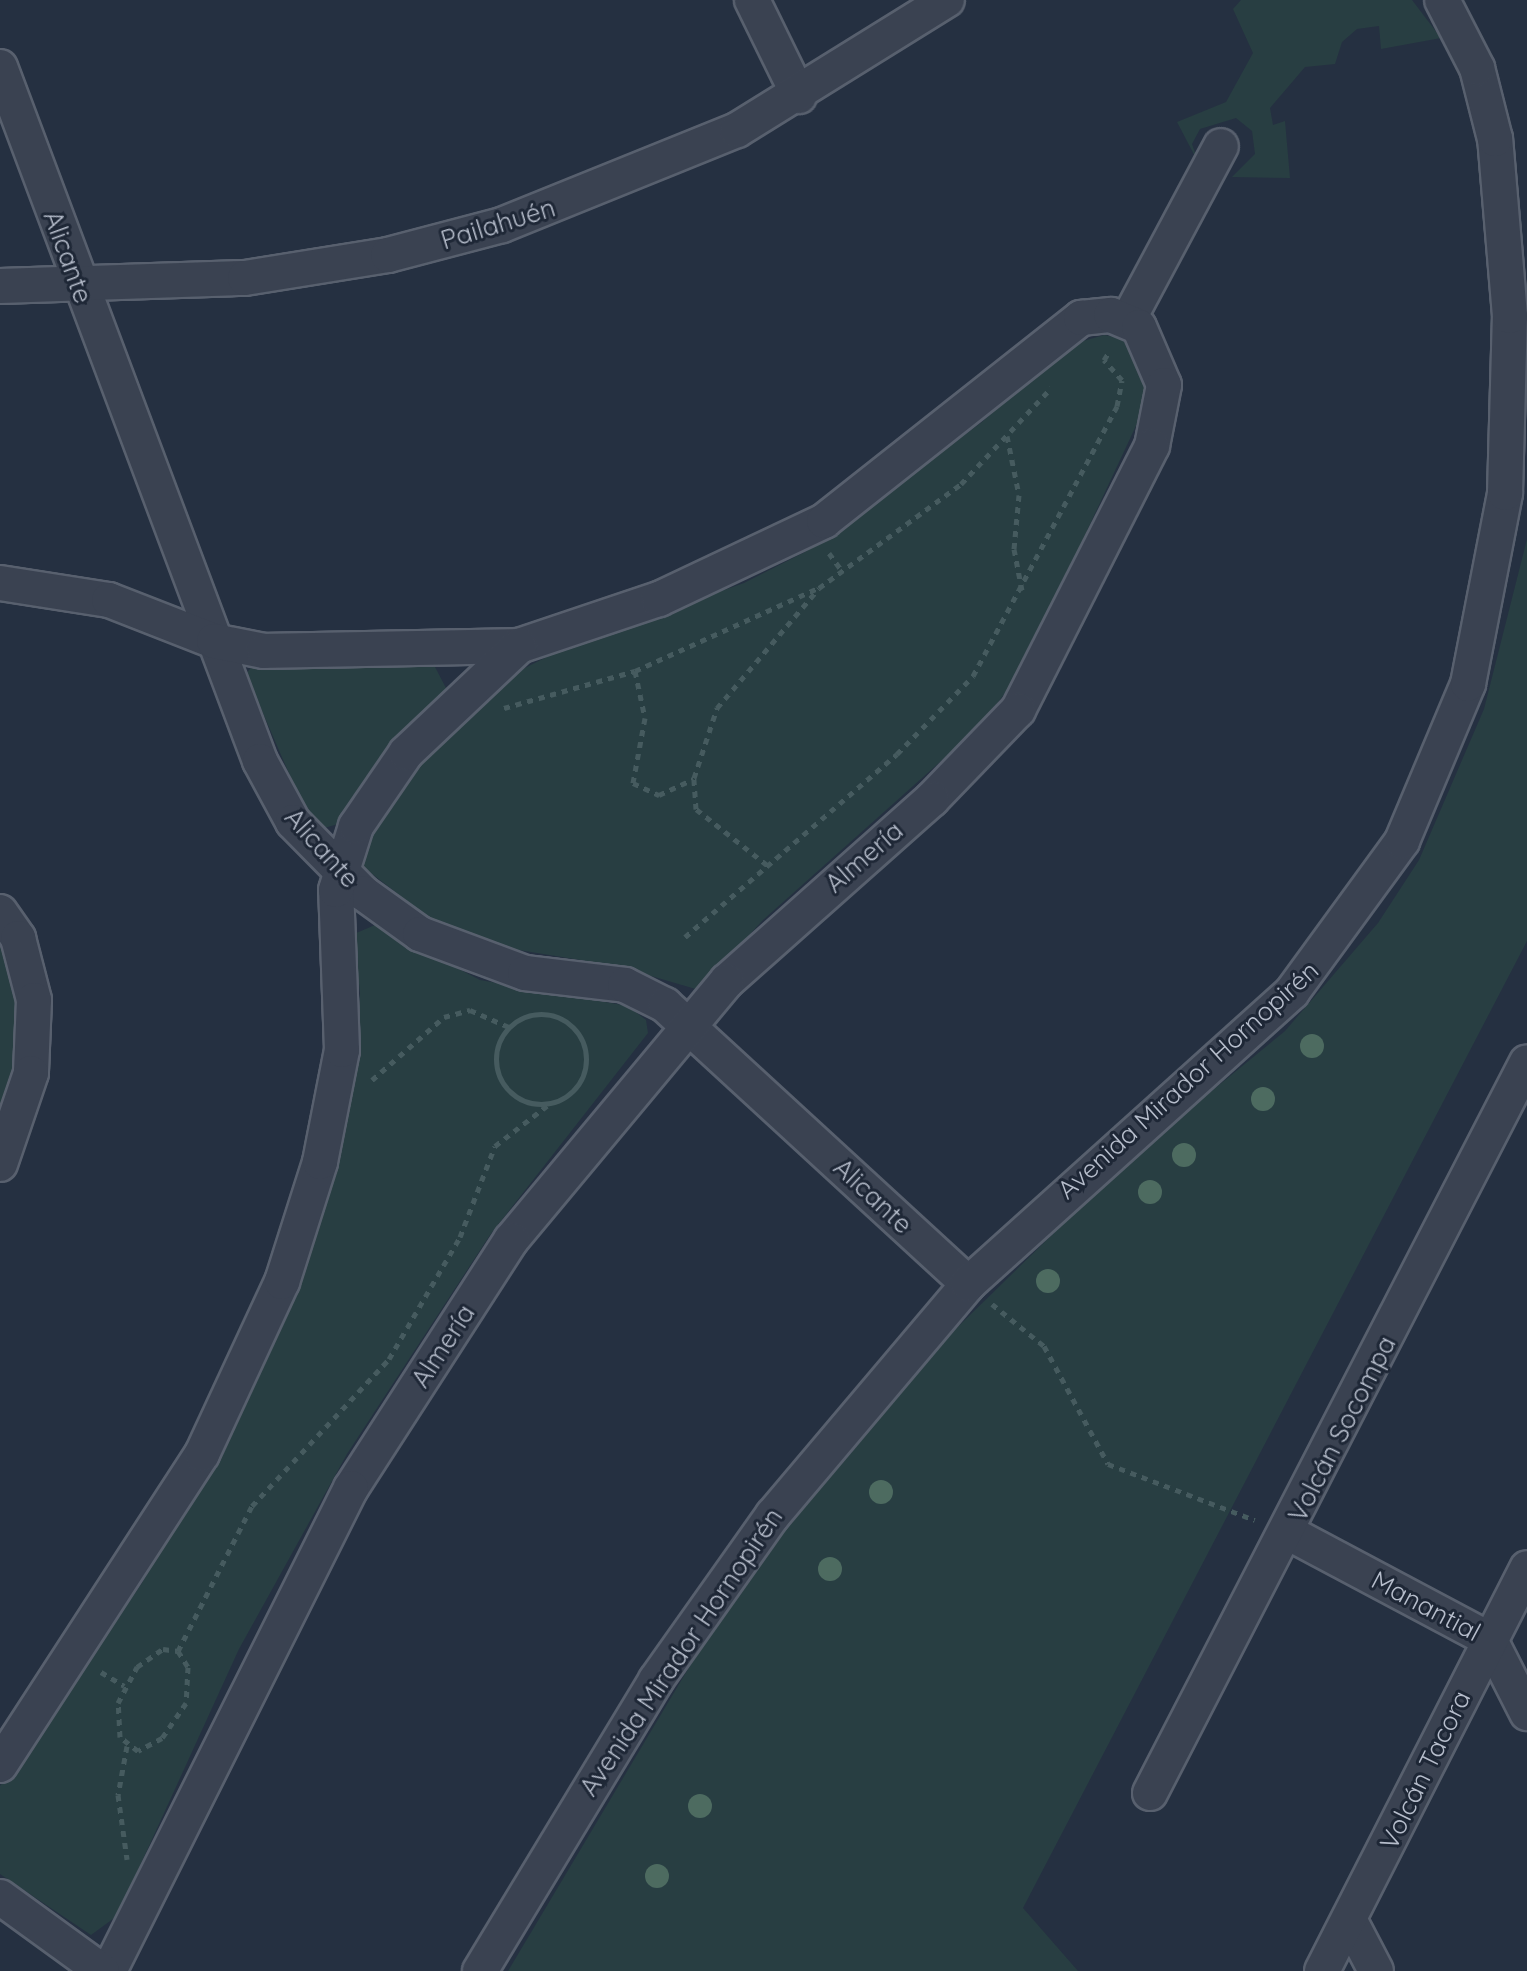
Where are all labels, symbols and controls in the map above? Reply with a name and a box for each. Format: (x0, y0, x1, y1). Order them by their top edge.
street label: Pailahuén (437, 192, 559, 256)
street label: Alicante (37, 207, 99, 307)
street label: Alicante (278, 802, 366, 894)
street label: Almería (819, 815, 909, 899)
street label: Avenida Mirador Hornopirén (1051, 955, 1325, 1205)
street label: Alicante (827, 1152, 919, 1240)
street label: Almería (405, 1299, 481, 1393)
street label: Volcán Socompa (1282, 1331, 1402, 1527)
street label: Avenida Mirador Hornopirén (573, 1502, 789, 1802)
street label: Manantial (1366, 1564, 1486, 1648)
street label: Volcán Tacora (1373, 1685, 1477, 1855)

